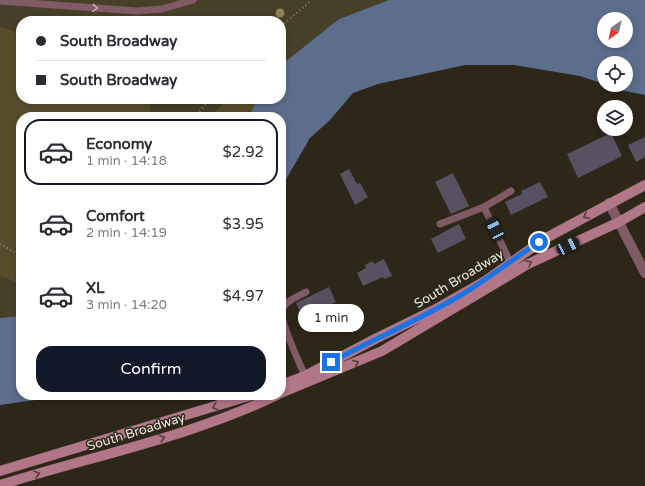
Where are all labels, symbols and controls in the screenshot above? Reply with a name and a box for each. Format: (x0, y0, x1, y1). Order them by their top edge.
one-way arrow (92, 4, 98, 13)
north arrow (597, 12, 633, 48)
map controls (597, 12, 633, 136)
text: South Broadway (60, 32, 177, 50)
button: locate (597, 56, 633, 92)
text: South Broadway (60, 71, 177, 89)
button: layers (597, 100, 633, 136)
icon: car (38, 134, 74, 170)
text: Economy (86, 135, 152, 153)
text: $2.92 (223, 143, 264, 161)
text: 1 min · 14:18 (86, 153, 167, 169)
icon: car (38, 206, 74, 242)
text: Comfort (86, 207, 145, 225)
one-way arrow (582, 211, 590, 219)
text: $3.95 (223, 215, 264, 233)
car (484, 216, 506, 242)
text: 2 min · 14:19 (86, 225, 167, 241)
route start (530, 233, 548, 251)
car (555, 235, 581, 257)
street label: South Broadway (411, 246, 507, 312)
one-way arrow (525, 260, 532, 268)
icon: car (38, 278, 74, 314)
text: XL (86, 279, 105, 297)
text: $4.97 (223, 287, 264, 305)
text: 3 min · 14:20 (86, 297, 167, 313)
callout: 1 min (298, 304, 364, 332)
text: 1 min (314, 310, 348, 326)
button: Confirm (36, 346, 266, 392)
route end (322, 353, 340, 371)
one-way arrow (352, 359, 359, 367)
one-way arrow (211, 402, 218, 411)
street label: South Broadway (85, 409, 187, 455)
one-way arrow (158, 434, 165, 443)
one-way arrow (34, 470, 41, 479)

